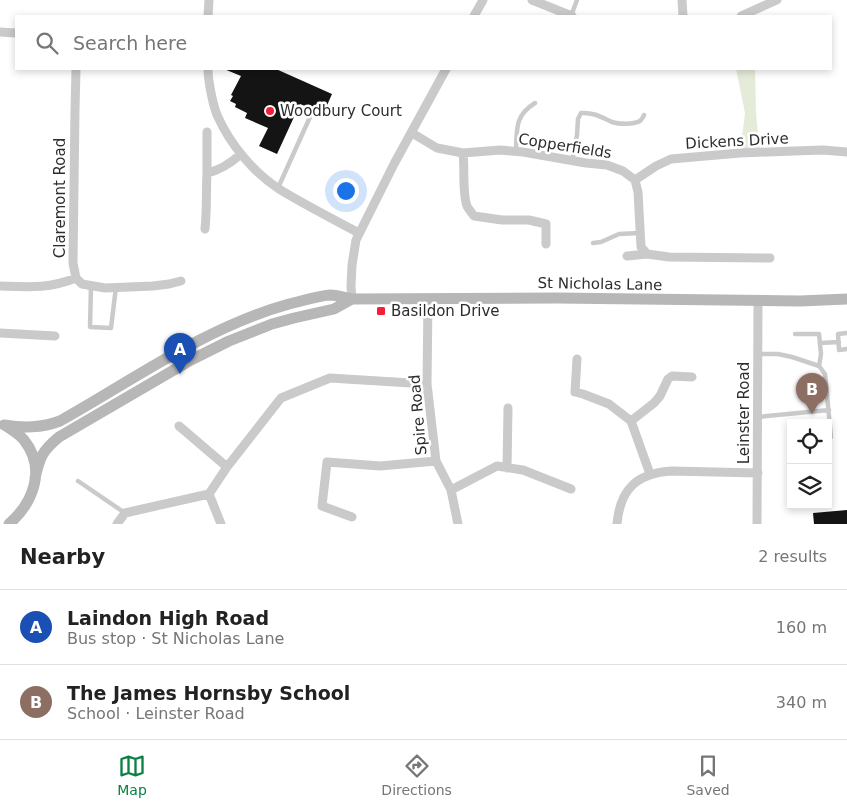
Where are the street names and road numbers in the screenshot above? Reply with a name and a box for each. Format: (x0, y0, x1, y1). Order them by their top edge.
street label: Dickens Drive (685, 129, 789, 153)
street label: Copperfields (517, 130, 613, 162)
street label: Claremont Road (51, 138, 69, 258)
street label: St Nicholas Lane (537, 274, 663, 294)
street label: Leinster Road (735, 362, 753, 464)
street label: Spire Road (406, 374, 430, 456)

